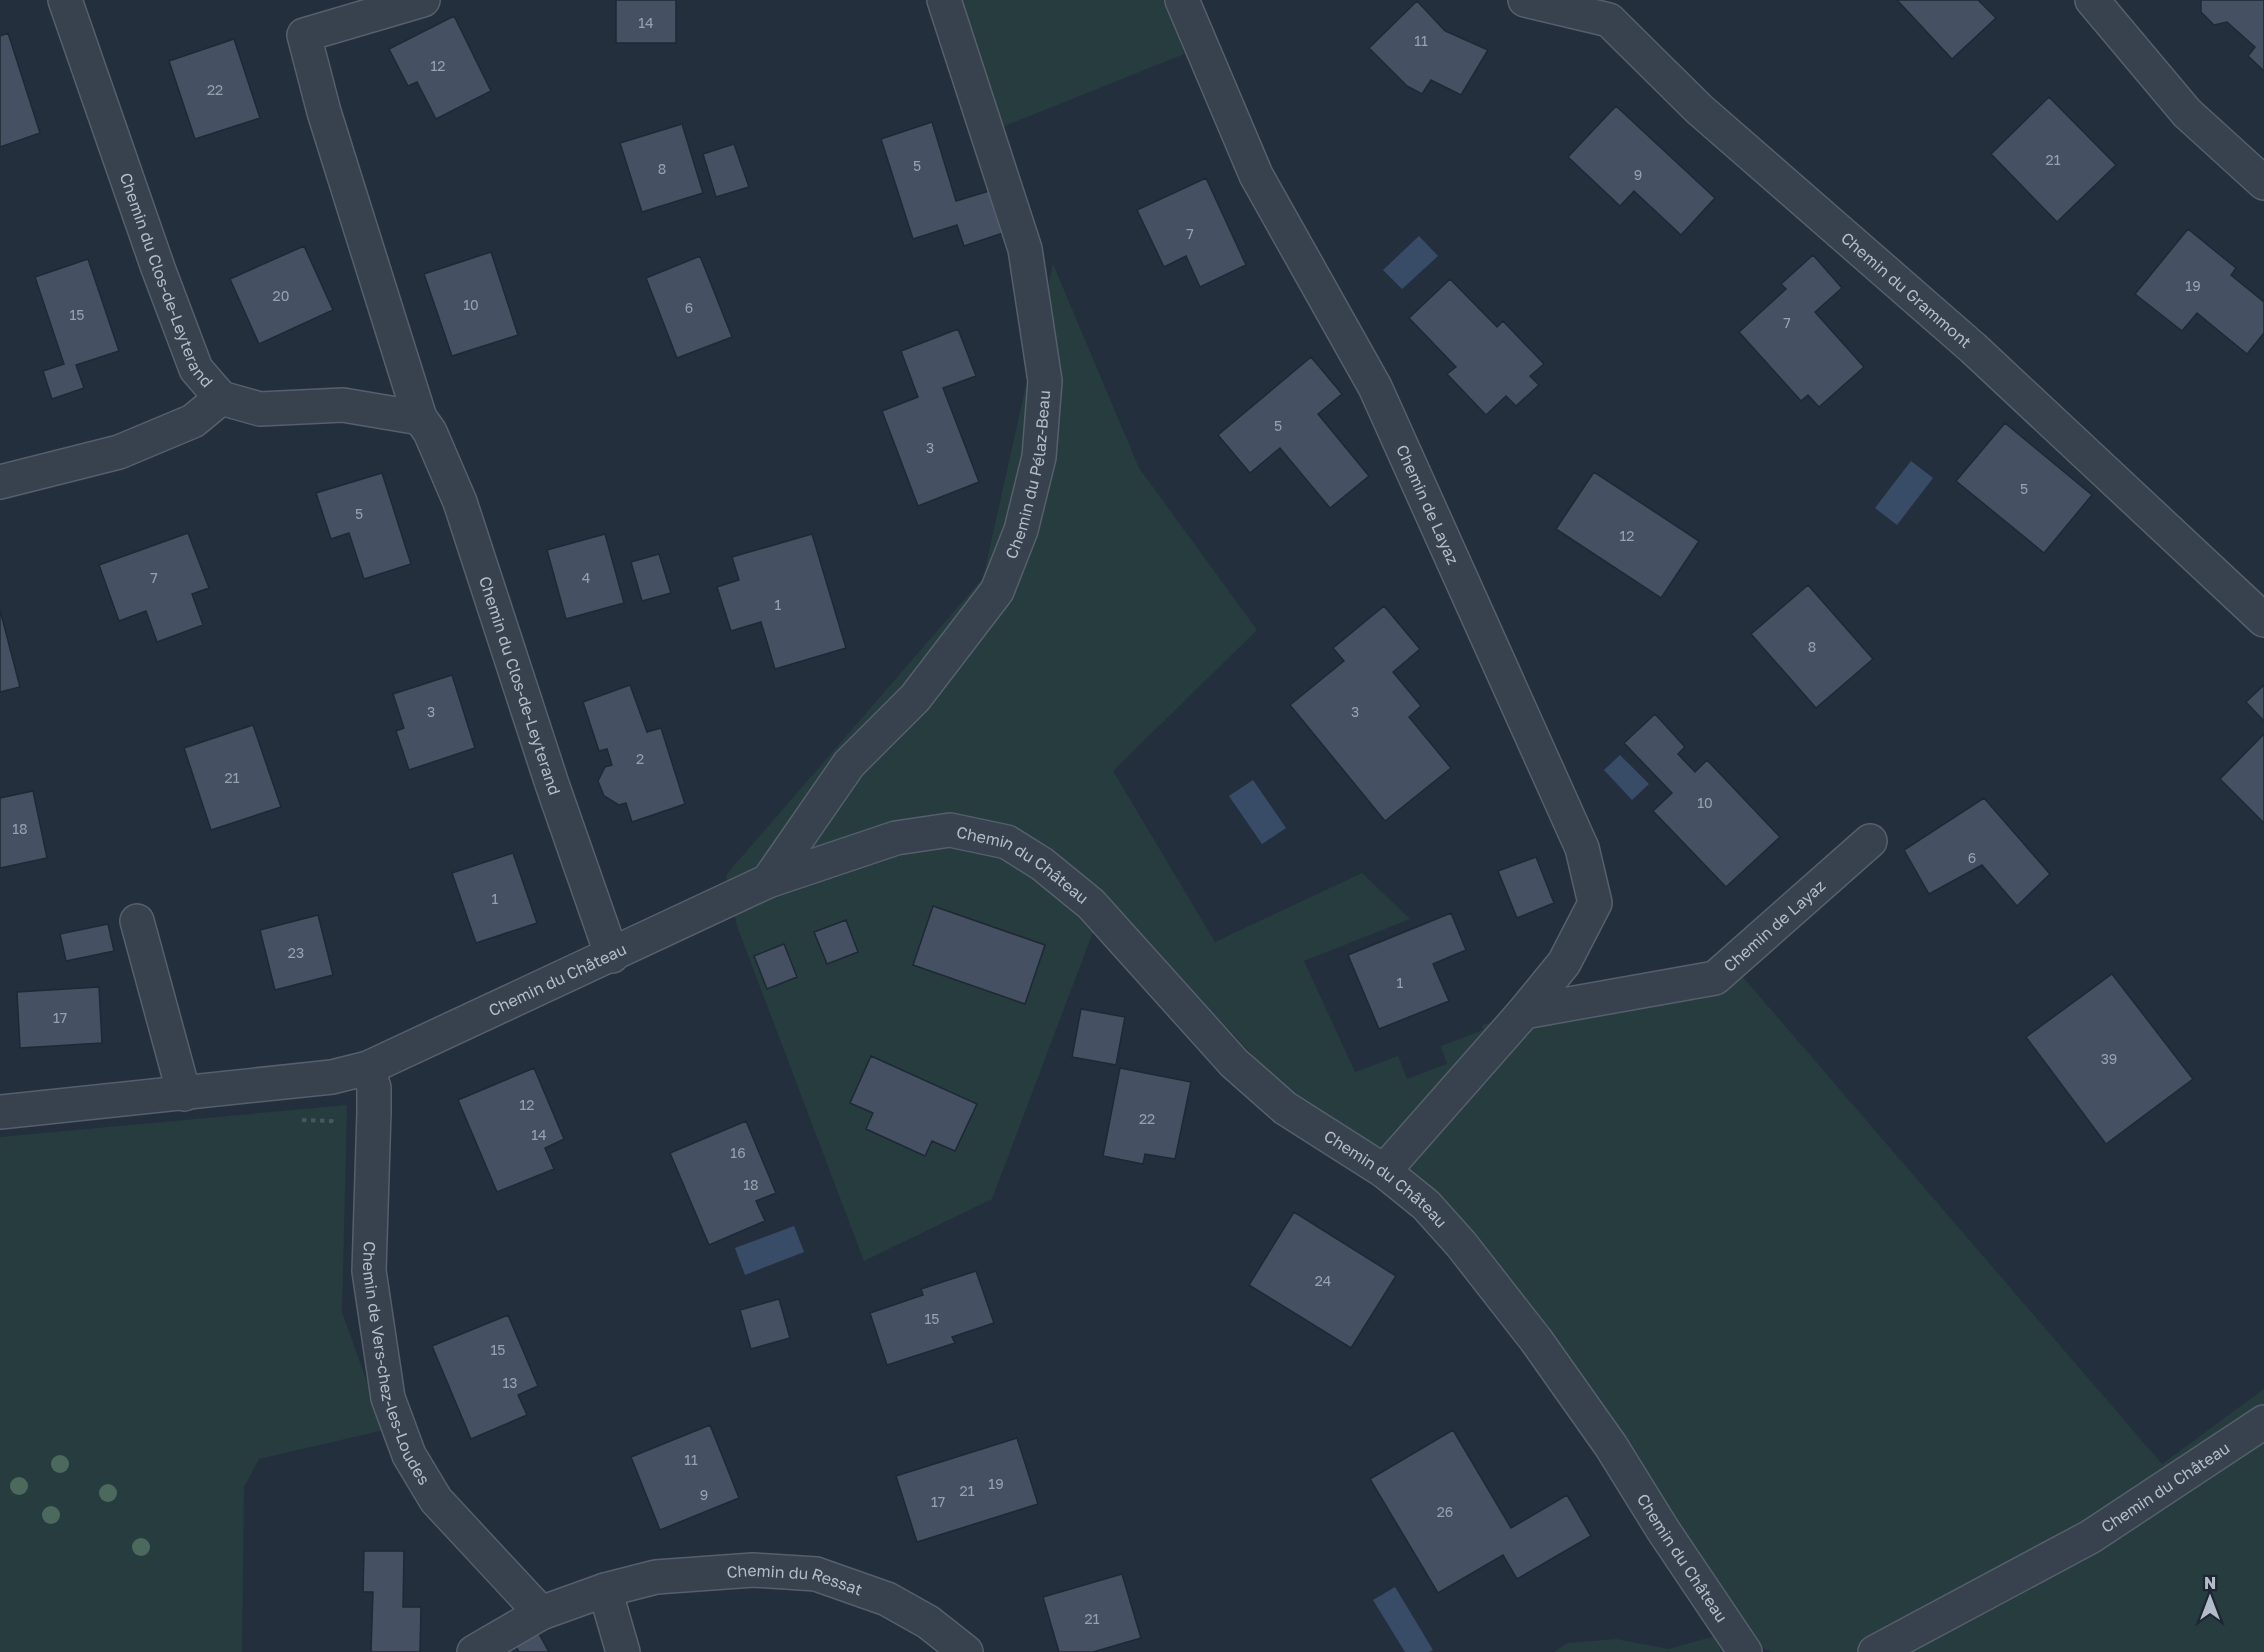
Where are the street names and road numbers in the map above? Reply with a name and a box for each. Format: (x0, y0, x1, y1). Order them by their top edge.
street label: Chemin du Clos-de-Leyterand (116, 170, 217, 391)
street label: Chemin du Grammont (1837, 228, 1976, 352)
street label: Chemin du Pélaz-Beau (1001, 389, 1054, 562)
street label: Chemin de Layaz (1392, 442, 1463, 568)
street label: Chemin du Clos-de-Leyterand (475, 574, 565, 798)
street label: Chemin du Château (955, 822, 1093, 908)
street label: Chemin de Layaz (1719, 875, 1829, 976)
street label: Chemin du Château (485, 939, 630, 1020)
street label: Chemin du Château (1320, 1125, 1451, 1232)
street label: Chemin de Vers-chez-les-Loudes (359, 1241, 434, 1488)
street label: Chemin du Château (2097, 1438, 2233, 1537)
street label: Chemin du Château (1633, 1490, 1732, 1626)
street label: Chemin du Ressat (726, 1560, 865, 1600)

